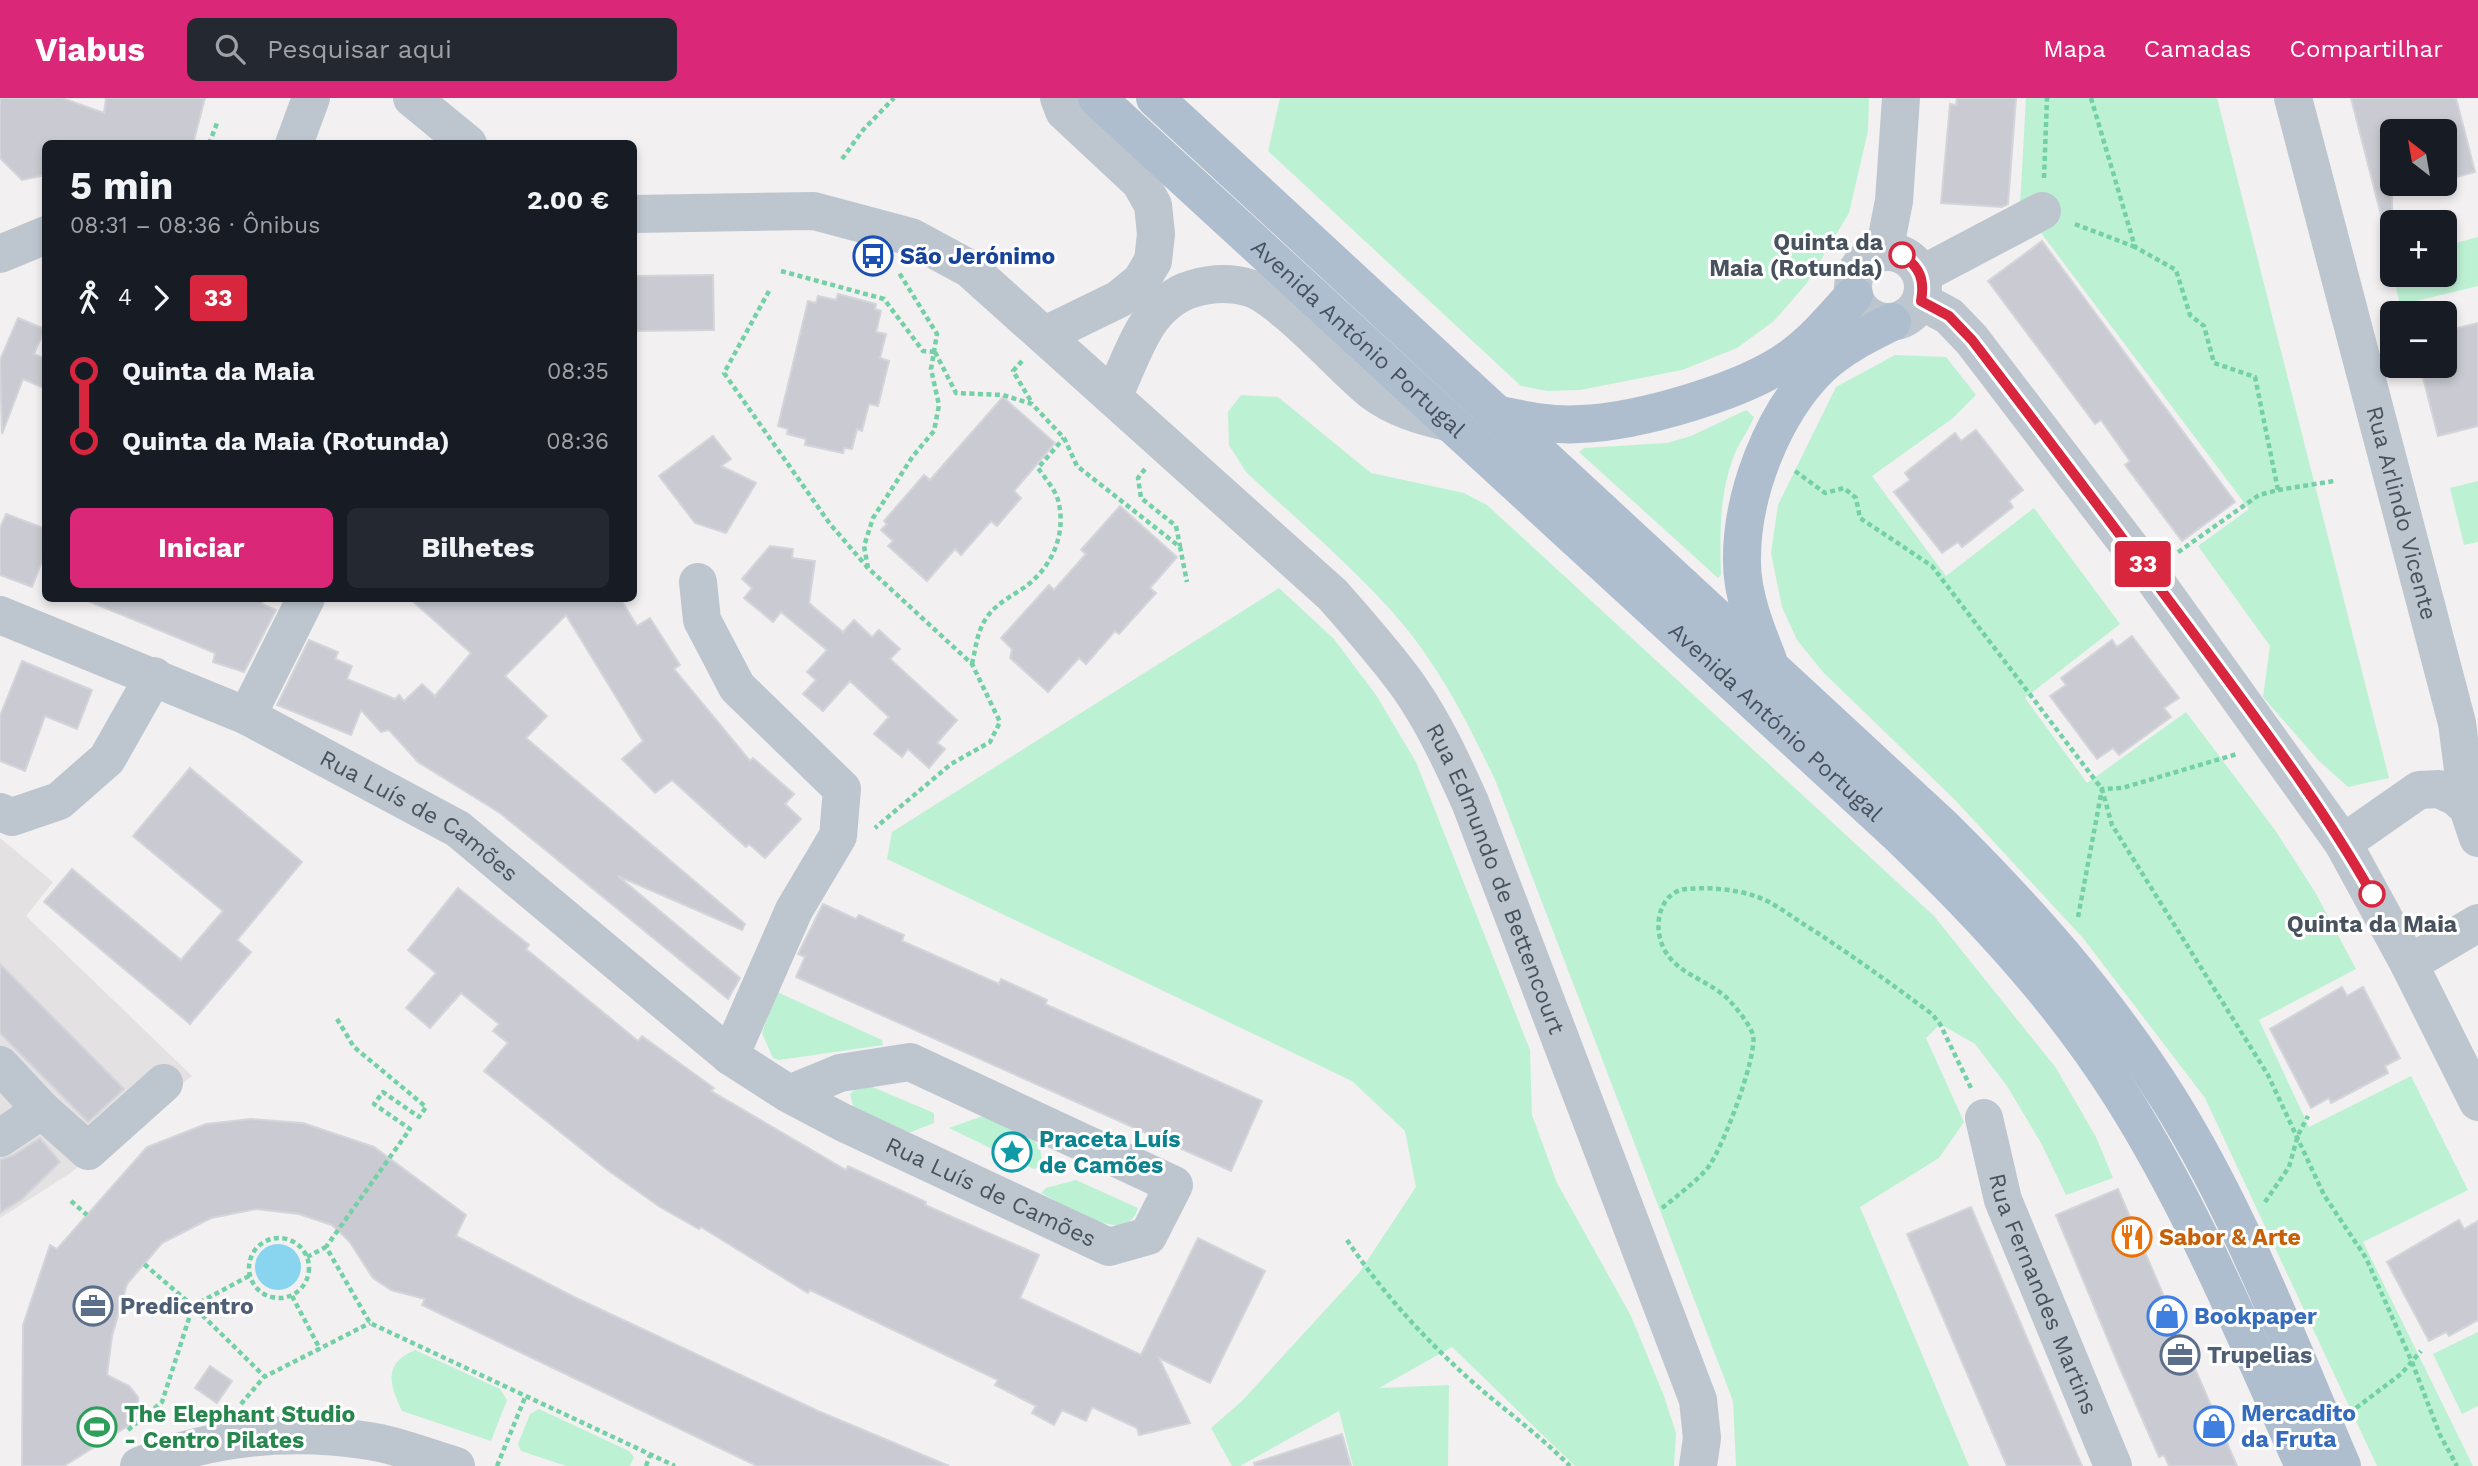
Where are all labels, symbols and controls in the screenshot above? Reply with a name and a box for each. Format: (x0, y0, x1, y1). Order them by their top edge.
search box (187, 18, 677, 81)
text: Viabus (35, 30, 145, 69)
icon: search (211, 30, 249, 68)
text: Pesquisar aqui (267, 34, 452, 64)
text: Mapa (2043, 35, 2106, 63)
text: Camadas (2144, 35, 2252, 63)
text: Compartilhar (2290, 35, 2443, 63)
north arrow (2380, 119, 2457, 196)
map controls (2380, 119, 2457, 378)
text: 5 min (70, 164, 173, 208)
text: 2.00 € (527, 185, 609, 215)
button: + (2380, 210, 2457, 287)
text: 08:31 – 08:36 · Ônibus (70, 212, 320, 239)
place label: Quinta da Maia (Rotunda) (1709, 229, 1884, 282)
street label: Avenida António Portugal (1245, 233, 1471, 444)
bus stop icon: São Jerónimo (852, 235, 894, 277)
marker: Quinta da Maia (Rotunda) (1889, 242, 1915, 268)
place label: São Jerónimo (900, 243, 1055, 270)
icon: walk (70, 279, 108, 317)
icon: forward (142, 279, 180, 317)
text: 4 (118, 284, 132, 311)
text: 33 (204, 284, 233, 312)
button: − (2380, 301, 2457, 378)
text: Quinta da Maia (122, 356, 315, 386)
text: 08:35 (547, 358, 609, 385)
street label: Rua Arlindo Vicente (2360, 403, 2442, 623)
text: Quinta da Maia (Rotunda) (122, 426, 450, 456)
text: 08:36 (546, 428, 609, 455)
button: Iniciar (70, 508, 333, 588)
button: Bilhetes (347, 508, 609, 588)
line badge: 33 (2112, 541, 2174, 587)
text: 33 (2129, 550, 2157, 578)
street label: Avenida António Portugal (1663, 617, 1888, 827)
street label: Rua Edmundo de Bettencourt (1420, 719, 1570, 1038)
street label: Rua Luís de Camões (315, 745, 523, 887)
marker: Quinta da Maia (2359, 881, 2385, 907)
place label: Quinta da Maia (2287, 911, 2458, 938)
place label: Praceta Luís de Camões (1039, 1126, 1180, 1179)
street label: Rua Luís de Camões (881, 1131, 1100, 1253)
place icon: Praceta Luís de Camões (991, 1131, 1033, 1173)
street label: Rua Fernandes Martins (1983, 1171, 2103, 1418)
restaurant icon: Sabor & Arte (2111, 1216, 2153, 1258)
place label: Sabor & Arte (2159, 1224, 2301, 1251)
office icon: Predicentro (72, 1285, 114, 1327)
place label: Predicentro (120, 1293, 254, 1320)
shop icon: Bookpaper (2146, 1295, 2188, 1337)
place label: Bookpaper (2194, 1303, 2317, 1330)
office icon: Trupelias (2159, 1334, 2201, 1376)
place label: Trupelias (2207, 1342, 2312, 1369)
place label: Mercadito da Fruta (2241, 1400, 2356, 1453)
place label: The Elephant Studio - Centro Pilates (124, 1401, 355, 1454)
shop icon: Mercadito da Fruta (2193, 1405, 2235, 1447)
sports icon: The Elephant Studio - Centro Pilates (76, 1406, 118, 1448)

